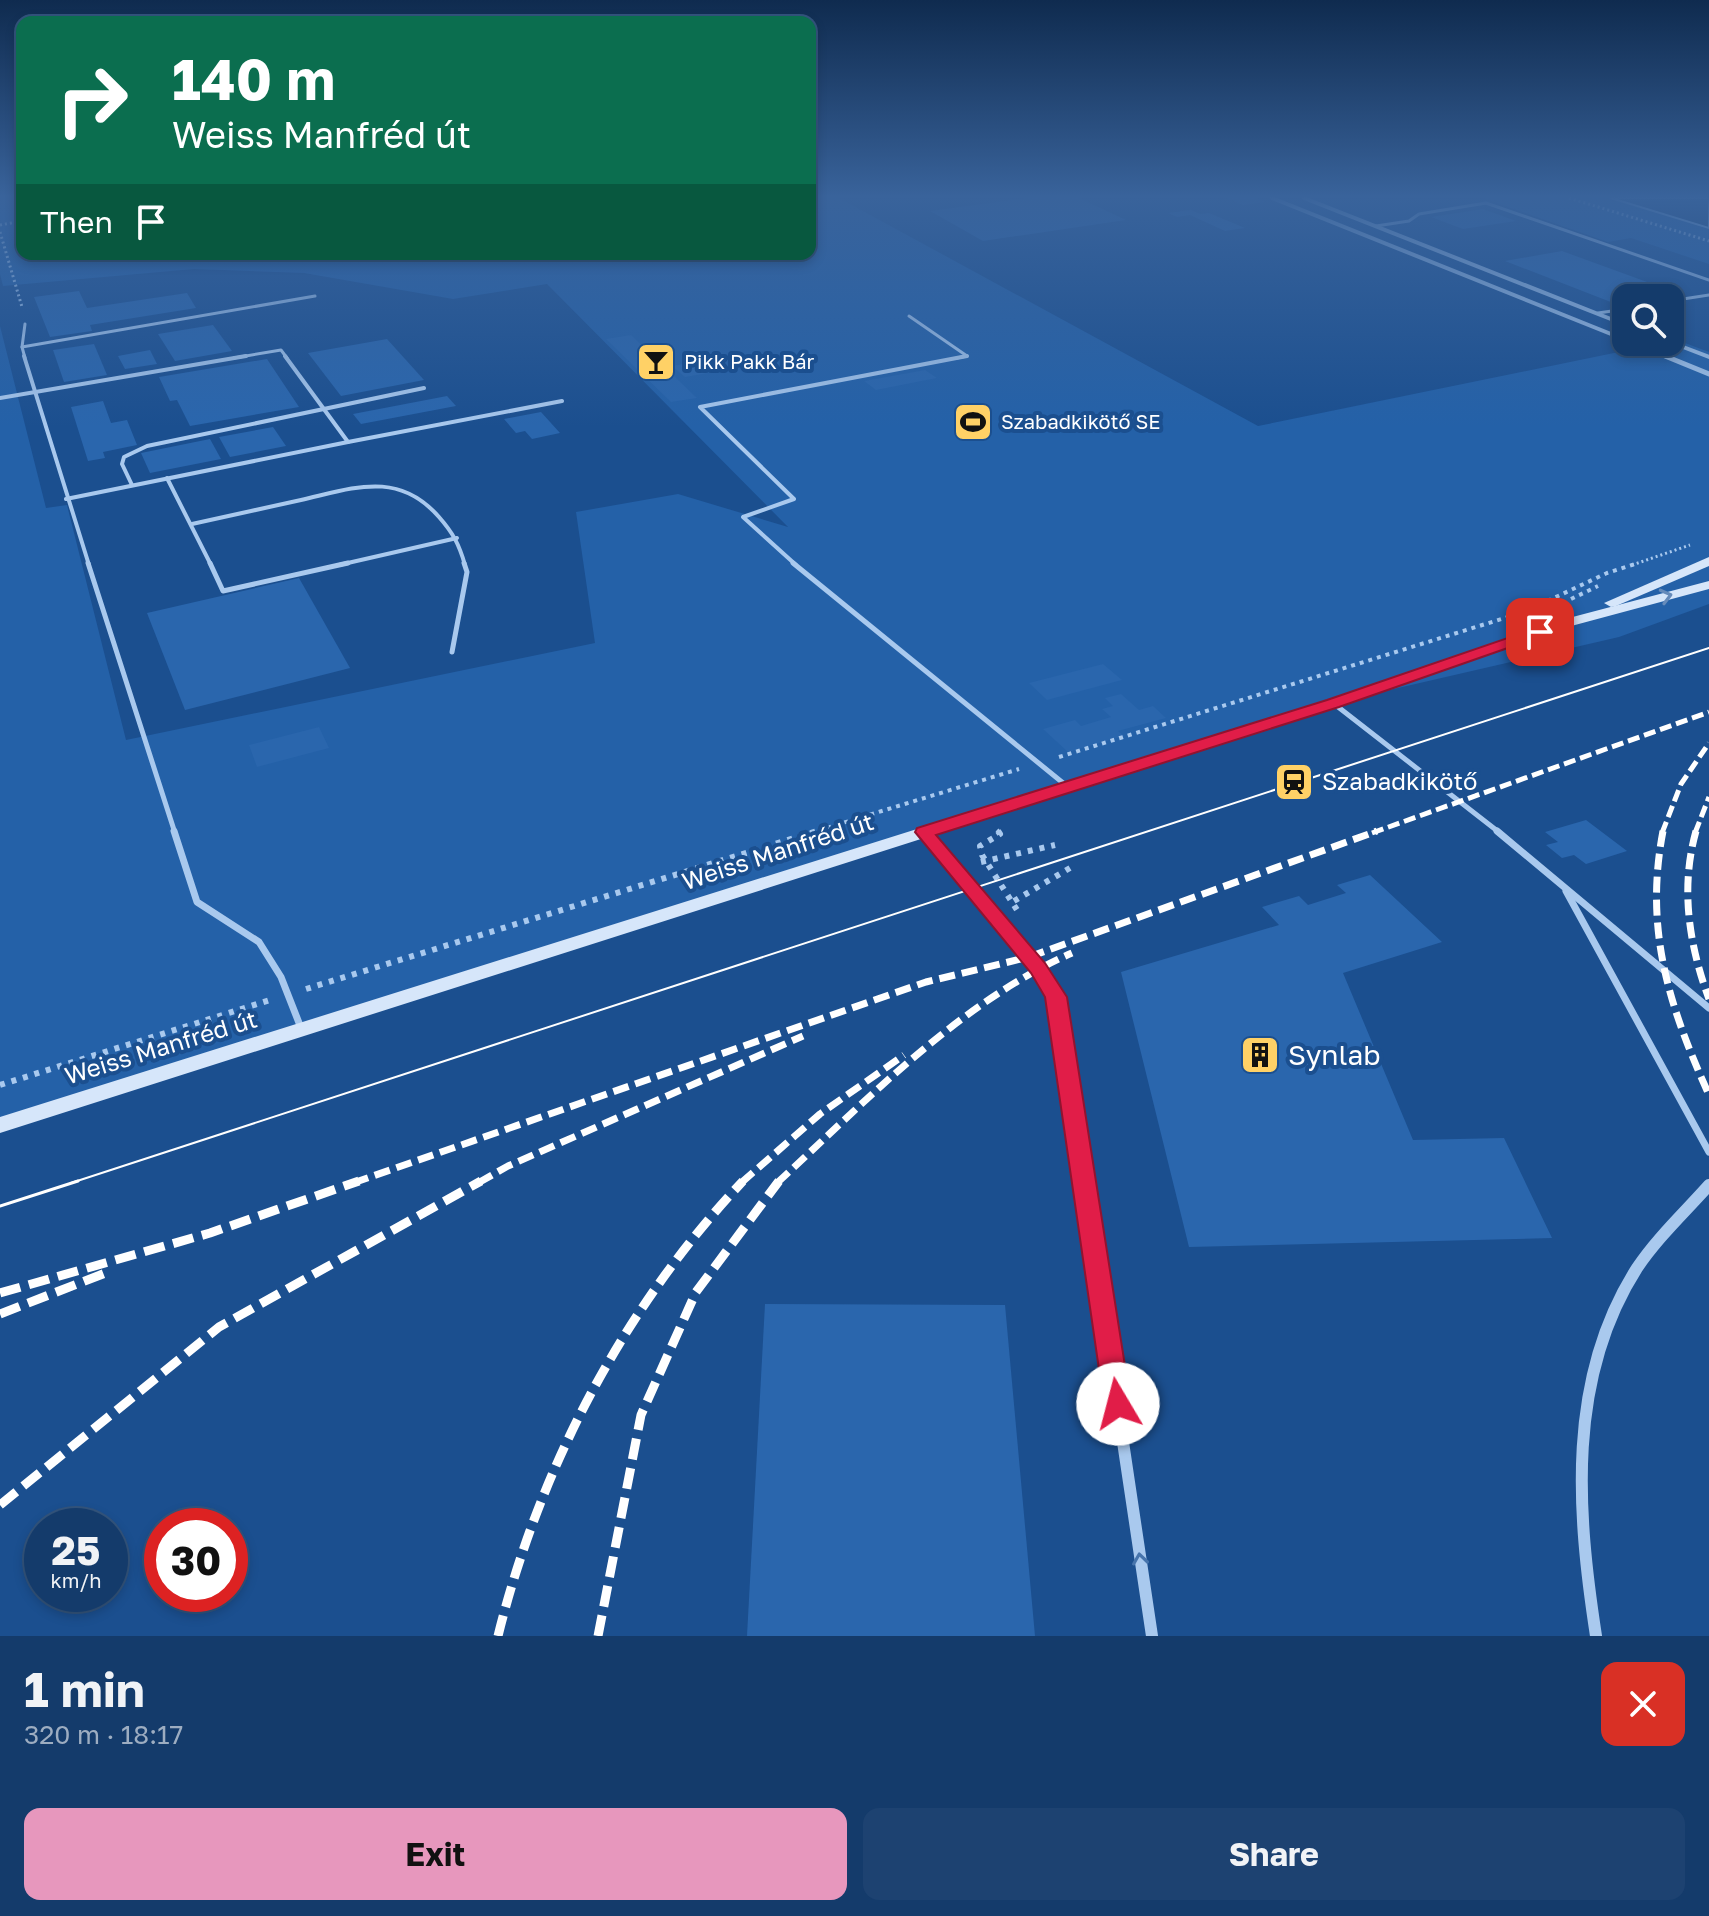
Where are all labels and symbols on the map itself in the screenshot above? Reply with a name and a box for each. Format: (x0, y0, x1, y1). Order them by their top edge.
bar icon: Pikk Pakk Bár (635, 341, 677, 383)
place label: Pikk Pakk Bár (684, 349, 815, 373)
sports icon: Szabadkikötő SE (952, 401, 994, 443)
place label: Szabadkikötő SE (1001, 409, 1161, 433)
one-way arrow (1659, 589, 1673, 606)
pin (1506, 598, 1574, 666)
station icon: Szabadkikötő (1273, 761, 1315, 803)
place label: Szabadkikötő (1322, 766, 1477, 795)
street label: Weiss Manfréd út (678, 806, 877, 895)
street label: Weiss Manfréd út (61, 1004, 260, 1090)
building icon: Synlab (1239, 1034, 1281, 1076)
place label: Synlab (1288, 1038, 1381, 1071)
position arrow (1076, 1362, 1160, 1446)
speed limit sign: 30 (144, 1508, 248, 1612)
one-way arrow (1133, 1552, 1150, 1566)

